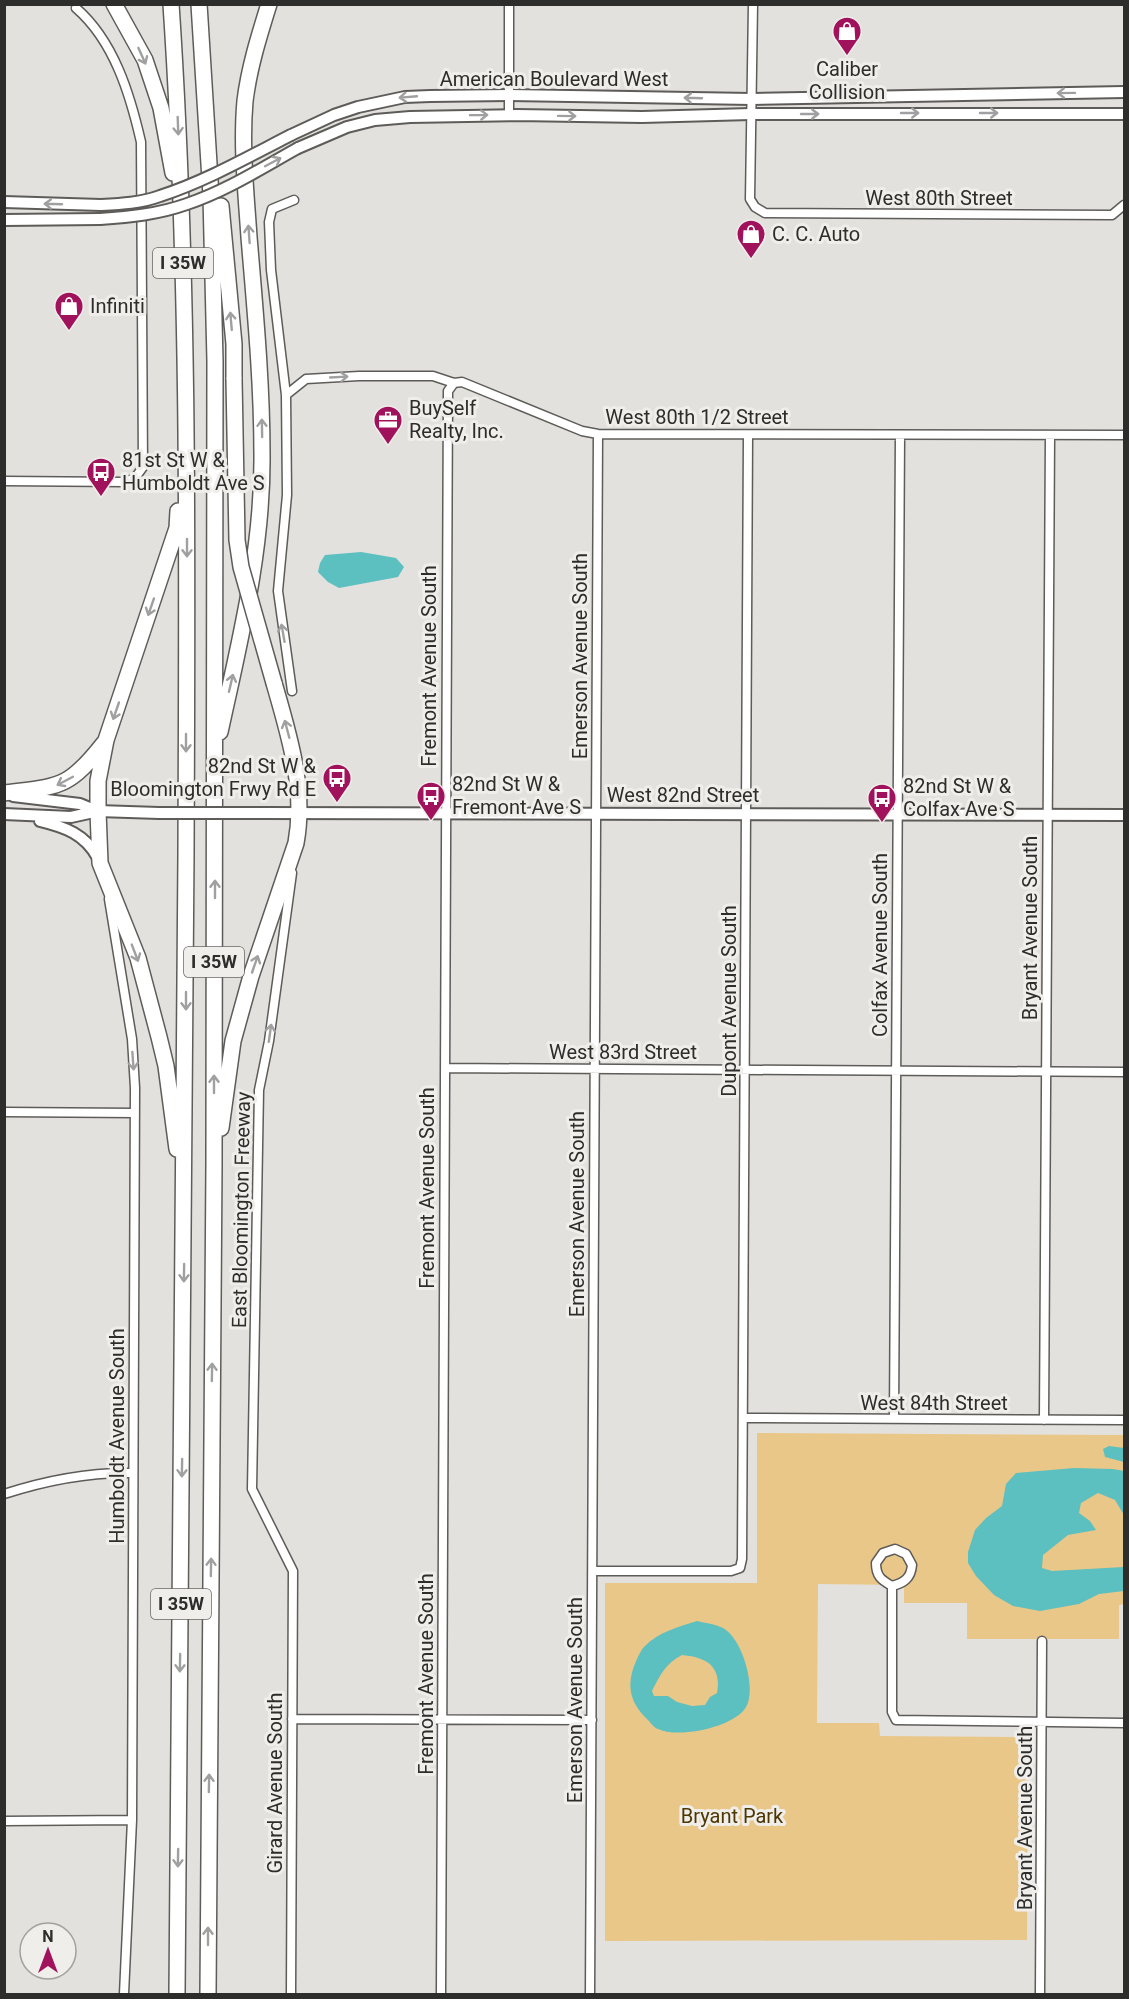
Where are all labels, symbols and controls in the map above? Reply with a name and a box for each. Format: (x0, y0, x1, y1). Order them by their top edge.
shop icon: Caliber Collision (831, 15, 863, 57)
one-way arrow (137, 46, 148, 64)
place label: Caliber Collision (809, 57, 885, 104)
street label: American Boulevard West (440, 67, 668, 91)
one-way arrow (1057, 87, 1077, 99)
one-way arrow (399, 92, 419, 103)
one-way arrow (684, 93, 704, 104)
one-way arrow (900, 107, 920, 119)
one-way arrow (978, 107, 998, 119)
one-way arrow (799, 108, 819, 120)
one-way arrow (468, 109, 488, 121)
one-way arrow (557, 110, 577, 122)
one-way arrow (173, 115, 184, 135)
one-way arrow (264, 155, 282, 167)
street label: West 80th Street (865, 186, 1013, 210)
one-way arrow (43, 198, 63, 209)
shop icon: C. C. Auto (735, 218, 767, 260)
place label: C. C. Auto (772, 222, 860, 246)
one-way arrow (243, 224, 254, 244)
road number: I 35W (153, 248, 213, 278)
shop icon: Infiniti (53, 290, 85, 332)
place label: Infiniti (90, 294, 145, 318)
one-way arrow (225, 312, 236, 332)
one-way arrow (328, 371, 348, 382)
place label: BuySelf Realty, Inc. (409, 396, 504, 443)
office icon: BuySelf Realty, Inc. (372, 404, 404, 446)
street label: West 80th 1/2 Street (605, 405, 789, 429)
one-way arrow (256, 419, 268, 439)
place label: 81st St W & Humboldt Ave S (122, 448, 265, 495)
bus stop icon: 81st St W & Humboldt Ave S (85, 456, 117, 498)
one-way arrow (181, 538, 193, 558)
street label: Emerson Avenue South (568, 553, 592, 759)
street label: Fremont Avenue South (417, 565, 441, 767)
one-way arrow (145, 597, 156, 616)
one-way arrow (277, 624, 288, 644)
one-way arrow (225, 674, 237, 693)
one-way arrow (109, 701, 120, 720)
one-way arrow (280, 720, 292, 739)
one-way arrow (181, 733, 192, 753)
place label: 82nd St W & Bloomington Frwy Rd E (110, 754, 317, 801)
bus stop icon: 82nd St W & Bloomington Frwy Rd E (321, 762, 353, 804)
place label: 82nd St W & Fremont Ave S (452, 772, 581, 819)
place label: 82nd St W & Colfax Ave S (903, 774, 1015, 821)
one-way arrow (57, 775, 74, 787)
bus stop icon: 82nd St W & Fremont Ave S (415, 780, 447, 822)
bus stop icon: 82nd St W & Colfax Ave S (866, 782, 898, 824)
street label: West 82nd Street (607, 783, 759, 807)
street label: Bryant Avenue South (1018, 836, 1042, 1020)
street label: Colfax Avenue South (868, 853, 892, 1037)
one-way arrow (209, 880, 221, 900)
street label: Dupont Avenue South (717, 905, 741, 1097)
one-way arrow (131, 943, 142, 961)
road number: I 35W (184, 947, 244, 977)
one-way arrow (250, 955, 261, 974)
one-way arrow (180, 991, 191, 1011)
one-way arrow (264, 1023, 275, 1043)
street label: West 83rd Street (549, 1040, 697, 1064)
one-way arrow (128, 1051, 139, 1071)
one-way arrow (208, 1075, 220, 1095)
street label: Fremont Avenue South (415, 1087, 439, 1289)
street label: East Bloomington Freeway (227, 1091, 255, 1328)
street label: Emerson Avenue South (565, 1111, 589, 1317)
one-way arrow (178, 1262, 190, 1282)
street label: Humboldt Avenue South (105, 1328, 129, 1544)
one-way arrow (206, 1363, 218, 1383)
street label: West 84th Street (860, 1391, 1008, 1415)
one-way arrow (176, 1457, 188, 1477)
one-way arrow (205, 1558, 216, 1578)
street label: Fremont Avenue South (414, 1573, 438, 1775)
road number: I 35W (151, 1589, 211, 1619)
street label: Emerson Avenue South (563, 1597, 587, 1803)
one-way arrow (174, 1652, 186, 1672)
street label: Girard Avenue South (263, 1693, 287, 1873)
street label: Bryant Avenue South (1013, 1726, 1037, 1910)
one-way arrow (203, 1774, 215, 1794)
park label: Bryant Park (681, 1804, 784, 1828)
one-way arrow (172, 1847, 184, 1867)
north arrow (18, 1921, 78, 1981)
text: N (42, 1927, 54, 1946)
one-way arrow (202, 1927, 214, 1947)

